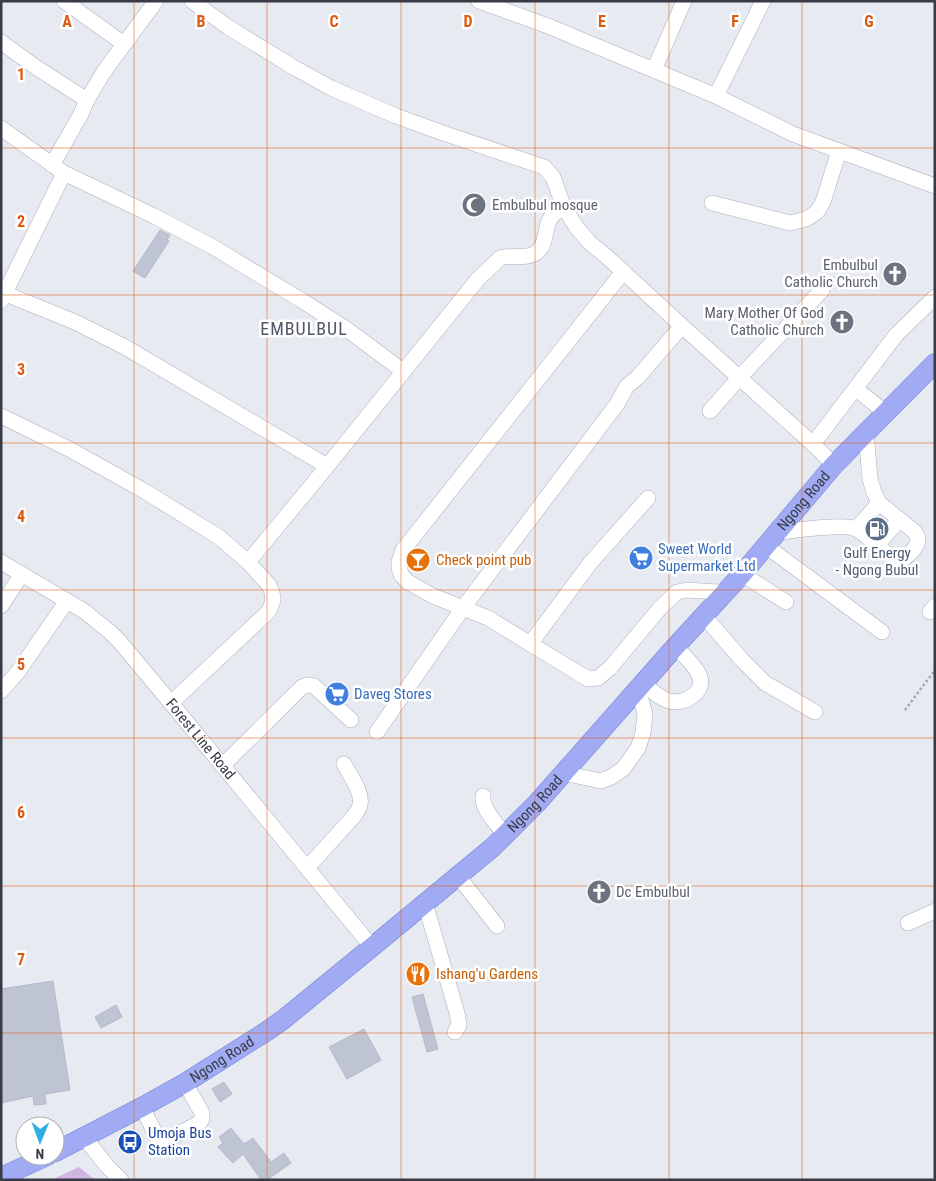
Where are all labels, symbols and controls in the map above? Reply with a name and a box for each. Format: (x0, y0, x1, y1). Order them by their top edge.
text: A (62, 12, 72, 31)
text: B (197, 12, 206, 31)
text: C (329, 12, 339, 31)
text: D (463, 12, 473, 31)
text: E (598, 12, 606, 31)
text: F (731, 12, 739, 31)
text: G (864, 12, 874, 31)
text: 1 (17, 65, 25, 84)
mosque icon: Embulbul mosque (461, 192, 487, 218)
place label: Embulbul mosque (492, 196, 598, 214)
text: 2 (17, 212, 25, 231)
place label: Embulbul Catholic Church (784, 256, 878, 291)
church icon: Embulbul Catholic Church (882, 261, 908, 287)
place label: Mary Mother Of God Catholic Church (704, 304, 824, 339)
church icon: Mary Mother Of God Catholic Church (829, 309, 855, 335)
district label: EMBULBUL (260, 318, 348, 339)
text: 3 (17, 360, 25, 379)
street label: Ngong Road (773, 467, 834, 534)
text: 4 (17, 507, 25, 526)
fuel station icon: Gulf Energy - Ngong Bubul (864, 516, 890, 542)
place label: Sweet World Supermarket Ltd (658, 540, 756, 575)
place label: Gulf Energy - Ngong Bubul (835, 544, 919, 579)
supermarket icon: Sweet World Supermarket Ltd (628, 545, 654, 571)
bar icon: Check point pub (405, 547, 431, 573)
place label: Check point pub (436, 551, 531, 569)
text: 5 (17, 655, 25, 674)
supermarket icon: Daveg Stores (324, 681, 350, 707)
place label: Daveg Stores (354, 685, 432, 703)
street label: Forest Line Road (162, 695, 239, 783)
street label: Ngong Road (504, 771, 566, 836)
text: 6 (17, 803, 25, 822)
church icon: Dc Embulbul (586, 879, 612, 905)
place label: Dc Embulbul (616, 883, 690, 901)
text: 7 (17, 950, 25, 969)
restaurant icon: Ishang'u Gardens (405, 961, 431, 987)
place label: Ishang'u Gardens (436, 965, 538, 983)
street label: Ngong Road (187, 1033, 257, 1087)
north arrow (15, 1116, 65, 1166)
place label: Umoja Bus Station (148, 1124, 212, 1159)
bus stop icon: Umoja Bus Station (117, 1129, 143, 1155)
text: N (35, 1146, 44, 1162)

